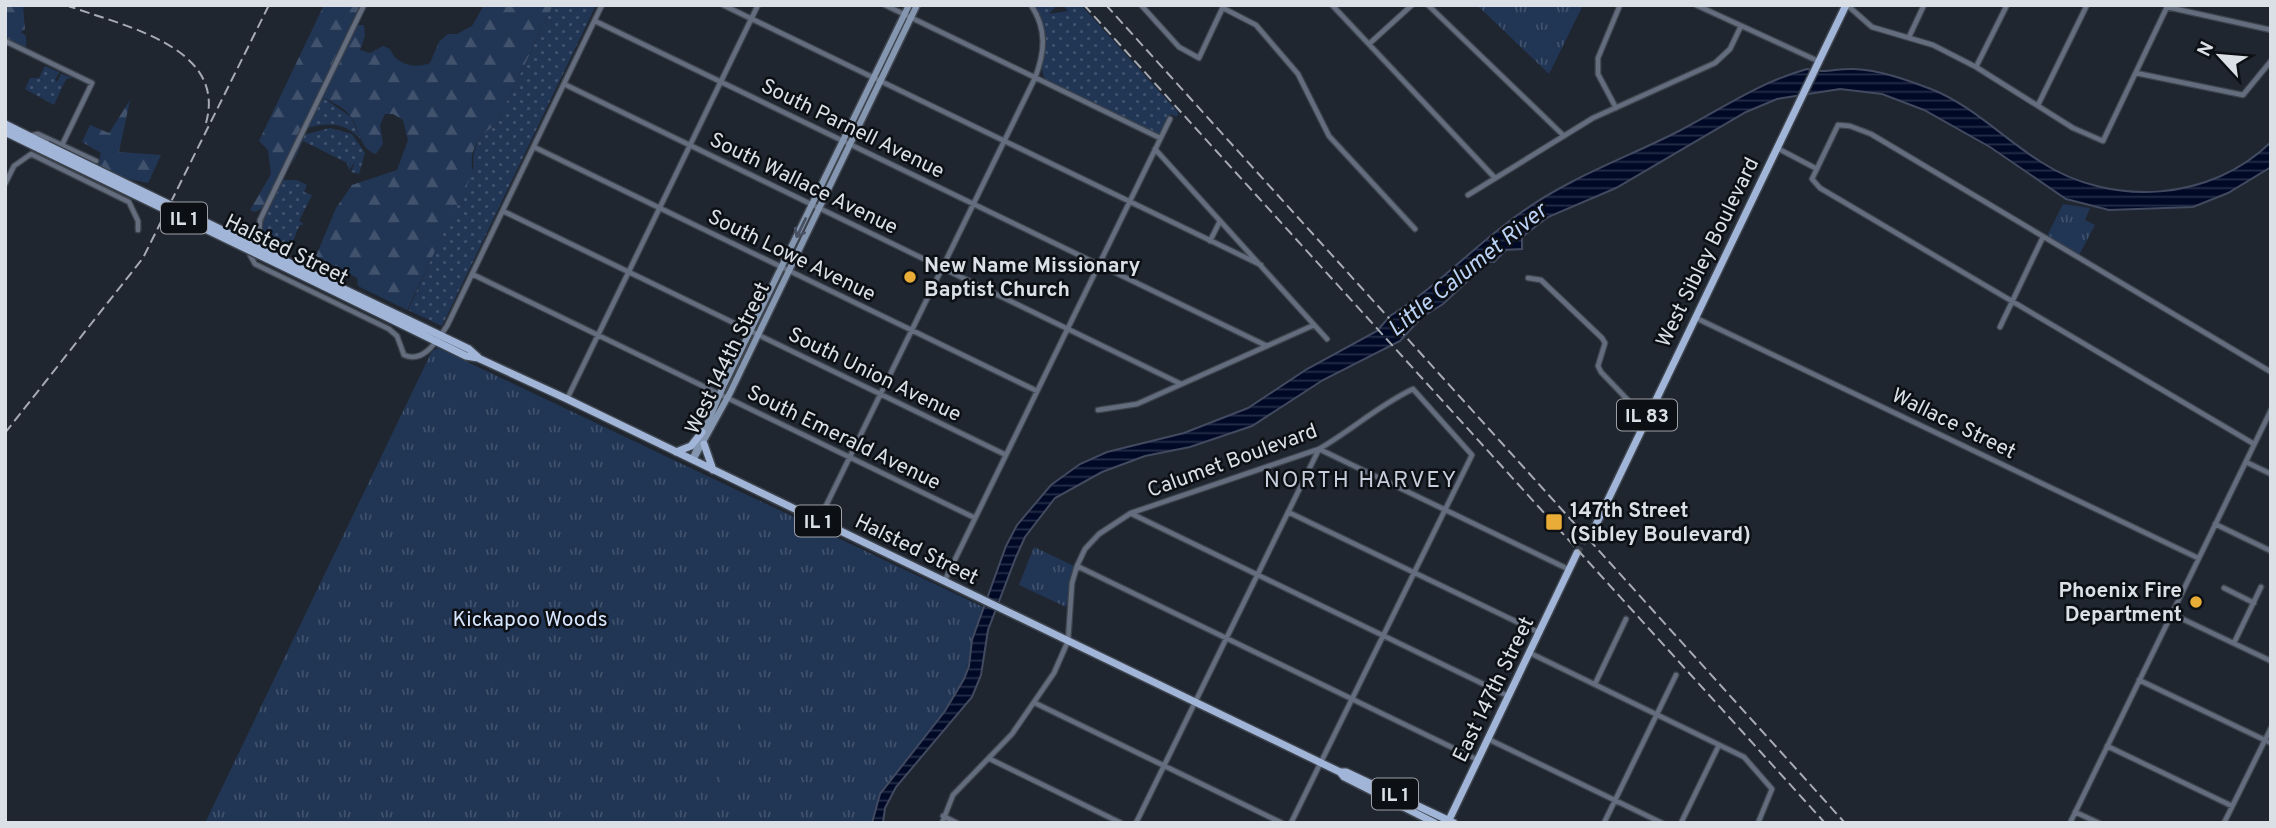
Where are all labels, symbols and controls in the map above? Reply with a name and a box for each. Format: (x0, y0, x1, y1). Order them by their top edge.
north arrow (2185, 21, 2255, 91)
text: N (2193, 38, 2220, 61)
street label: South Parnell Avenue (756, 73, 949, 186)
street label: South Wallace Avenue (705, 127, 902, 242)
street label: West Sibley Boulevard (1651, 153, 1766, 352)
water label: Little Calumet River (1383, 196, 1556, 344)
road number: IL 1 (161, 202, 207, 233)
street label: South Lowe Avenue (703, 204, 880, 309)
street label: Halsted Street (220, 209, 353, 292)
one-way arrow (793, 217, 807, 238)
place label: New Name Missionary Baptist Church (924, 253, 1140, 304)
marker: New Name Missionary Baptist Church (902, 269, 918, 285)
street label: West 144th Street (680, 278, 777, 439)
street label: South Union Avenue (783, 322, 965, 429)
street label: South Emerald Avenue (742, 380, 945, 497)
street label: Wallace Street (1887, 383, 2020, 466)
road number: IL 83 (1617, 400, 1677, 430)
street label: Calumet Boulevard (1144, 418, 1321, 505)
district label: NORTH HARVEY (1264, 467, 1458, 496)
place label: 147th Street (Sibley Boulevard) (1570, 498, 1751, 549)
road number: IL 1 (795, 506, 841, 536)
street label: Halsted Street (850, 509, 983, 592)
marker: 147th Street (Sibley Boulevard) (1544, 512, 1564, 532)
place label: Phoenix Fire Department (2059, 578, 2182, 629)
marker: Phoenix Fire Department (2188, 594, 2204, 610)
park label: Kickapoo Woods (452, 607, 608, 634)
street label: East 147th Street (1447, 612, 1541, 767)
road number: IL 1 (1372, 778, 1418, 810)

